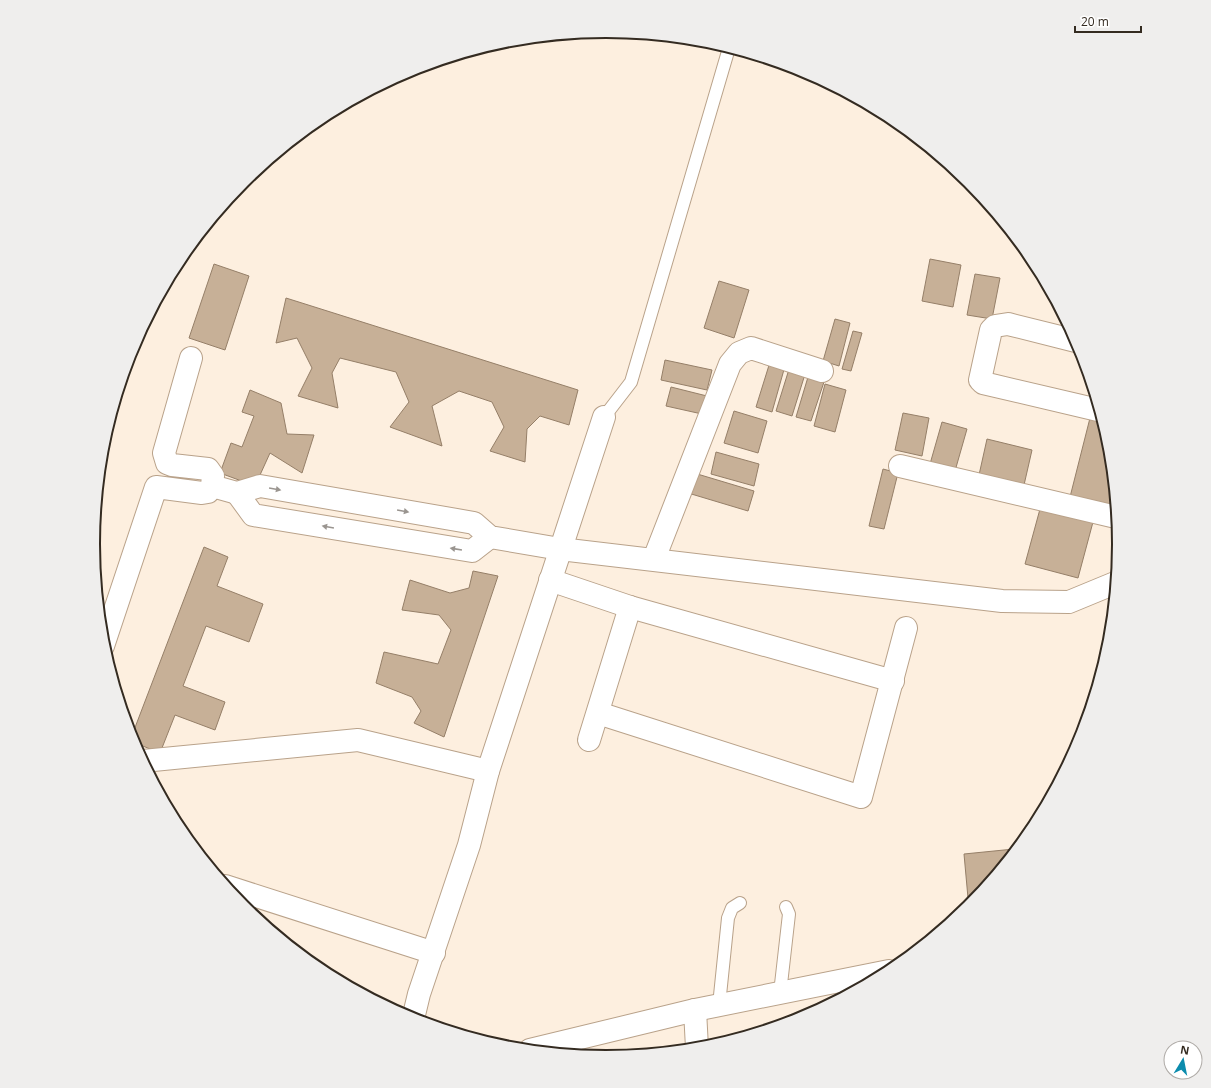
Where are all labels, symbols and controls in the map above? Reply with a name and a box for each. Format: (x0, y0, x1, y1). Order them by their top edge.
scale bar (1075, 8, 1141, 34)
text: 20 m (1081, 13, 1109, 30)
one-way arrow (269, 486, 281, 492)
one-way arrow (397, 508, 409, 514)
one-way arrow (322, 524, 334, 530)
one-way arrow (450, 546, 462, 552)
north arrow (1163, 1040, 1203, 1080)
text: N (1179, 1041, 1191, 1058)

